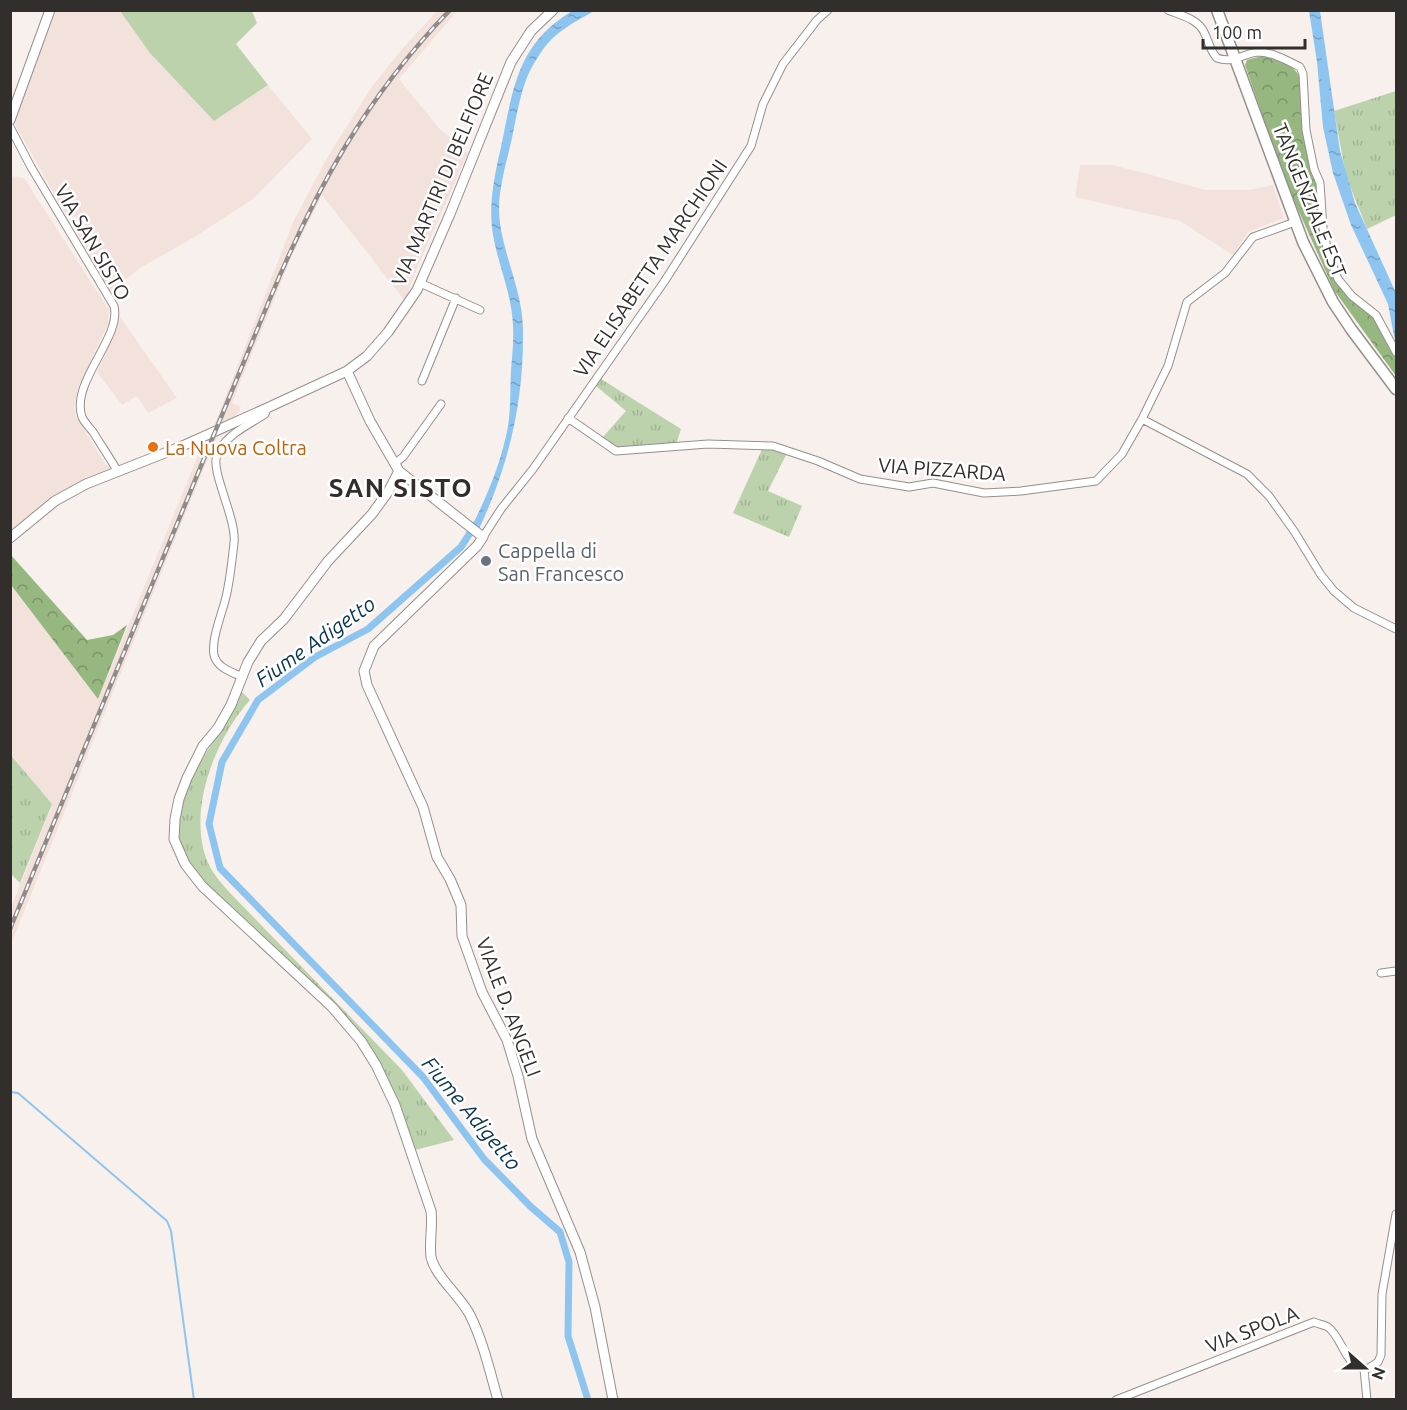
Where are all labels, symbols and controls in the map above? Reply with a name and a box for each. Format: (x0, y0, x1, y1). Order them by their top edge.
scale bar (1203, 12, 1305, 50)
text: 100 m (1212, 22, 1262, 42)
street label: VIA MARTIRI DI BELFIORE (387, 69, 497, 289)
street label: TANGENZIALE EST (1269, 120, 1351, 280)
street label: VIA ELISABETTA MARCHIONI (568, 155, 732, 381)
street label: VIA SAN SISTO (51, 180, 135, 304)
place label: La Nuova Coltra (165, 436, 307, 459)
marker: La Nuova Coltra (146, 440, 160, 454)
street label: VIA PIZZARDA (877, 453, 1007, 485)
district label: SAN SISTO (329, 473, 473, 502)
place label: Cappella di San Francesco (498, 539, 624, 585)
marker: Cappella di San Francesco (479, 554, 493, 568)
water label: Fiume Adigetto (251, 591, 379, 691)
street label: VIALE D. ANGELI (472, 934, 546, 1080)
water label: Fiume Adigetto (418, 1051, 526, 1175)
street label: VIA SPOLA (1203, 1301, 1301, 1357)
north arrow (1335, 1338, 1395, 1398)
text: N (1368, 1365, 1390, 1382)

